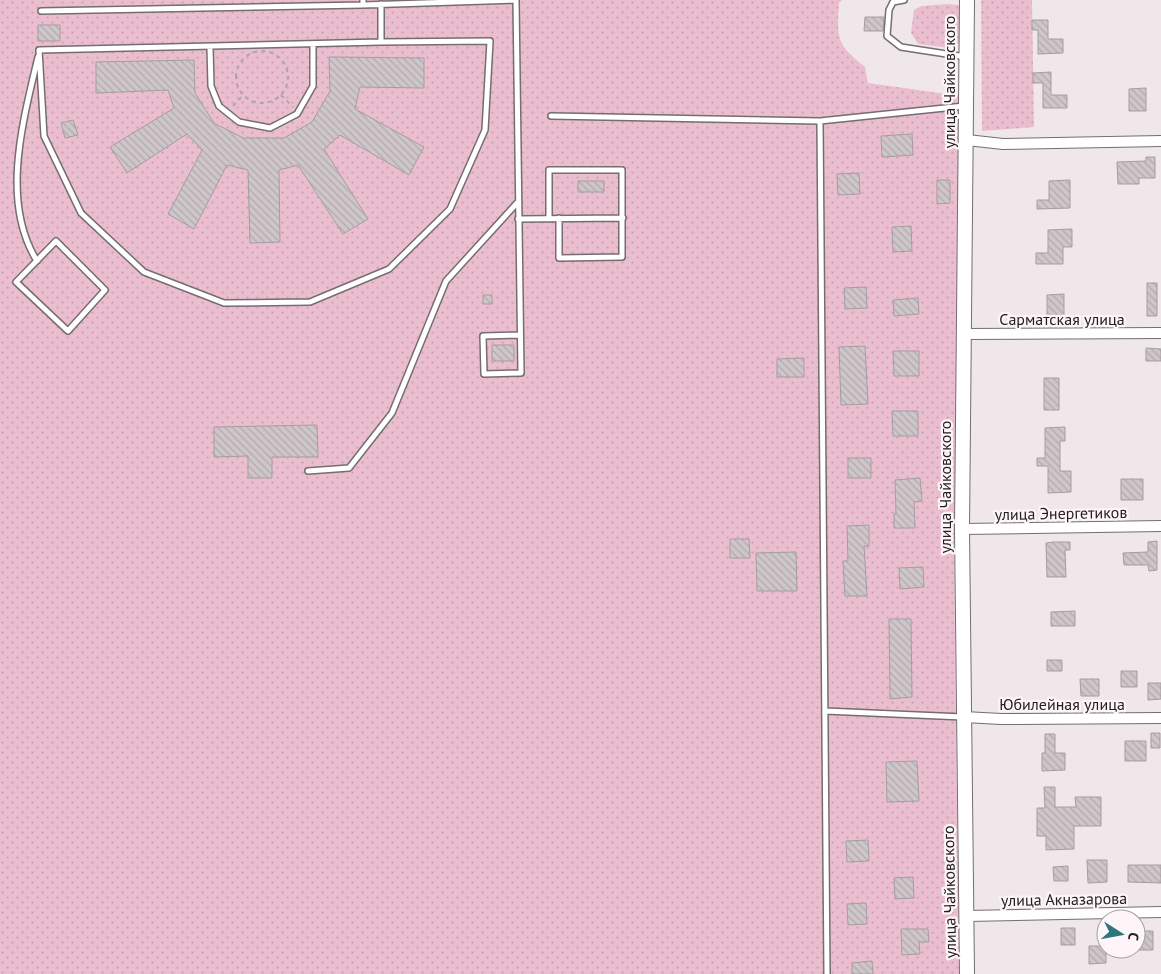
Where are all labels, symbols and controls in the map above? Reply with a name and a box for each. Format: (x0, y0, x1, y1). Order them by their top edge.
street label: улица Чайковского (939, 16, 959, 148)
street label: Сарматская улица (999, 309, 1125, 329)
street label: улица Чайковского (935, 421, 955, 553)
street label: улица Энергетиков (995, 502, 1127, 524)
street label: Юбилейная улица (999, 694, 1125, 714)
street label: улица Чайковского (938, 825, 960, 959)
street label: улица Акназарова (1001, 888, 1127, 910)
north arrow (1096, 909, 1146, 959)
text: С (1124, 931, 1143, 942)

